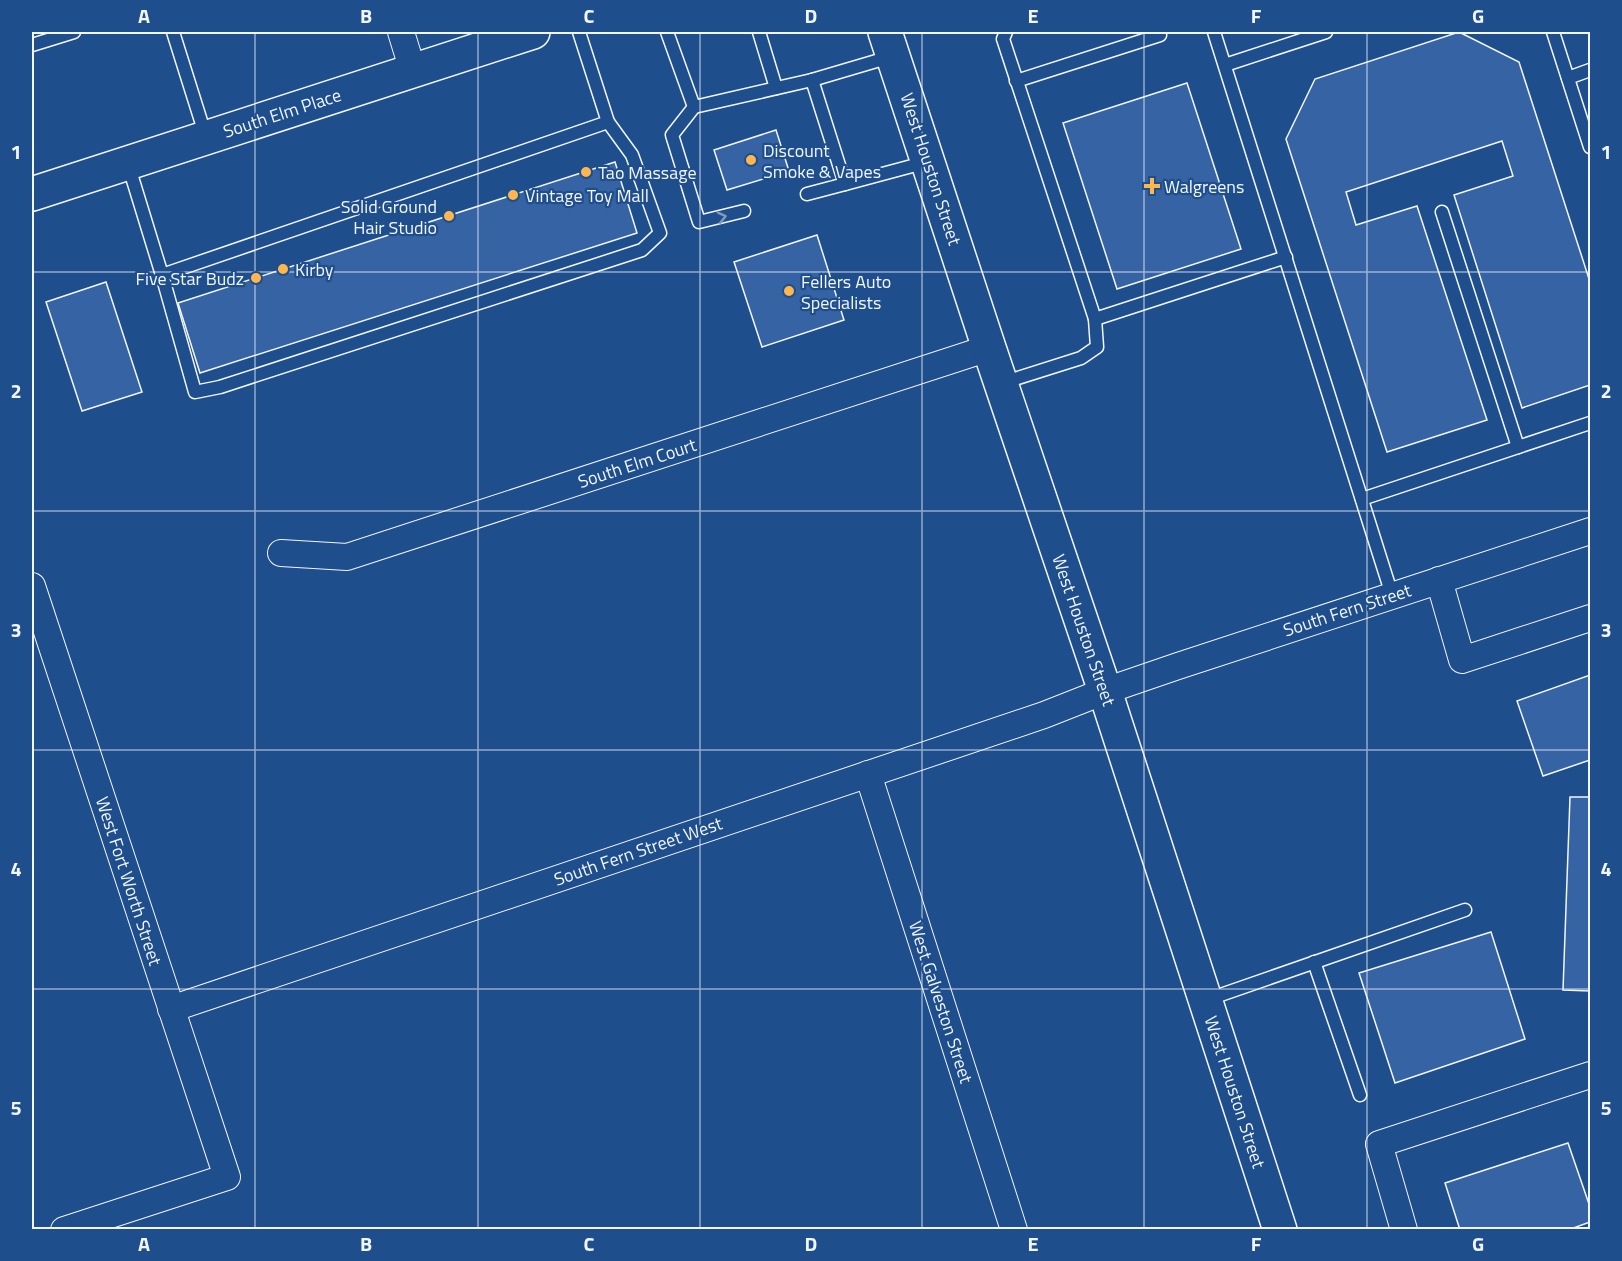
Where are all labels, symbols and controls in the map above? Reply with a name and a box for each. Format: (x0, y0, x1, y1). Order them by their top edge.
text: A (138, 0, 150, 31)
text: B (360, 0, 372, 31)
text: C (584, 0, 595, 31)
text: D (805, 0, 817, 31)
text: E (1027, 0, 1039, 31)
text: F (1251, 0, 1262, 31)
text: G (1472, 0, 1484, 31)
street label: South Elm Place (220, 81, 344, 145)
street label: West Houston Street (894, 89, 969, 249)
text: 1 (10, 136, 22, 167)
text: 1 (1600, 136, 1612, 167)
place label: Discount Smoke & Vapes (763, 137, 881, 185)
marker: Discount Smoke & Vapes (744, 153, 758, 167)
place label: Tao Massage (598, 159, 697, 186)
marker: Tao Massage (579, 165, 593, 179)
place label: Walgreens (1164, 173, 1244, 200)
marker: Walgreens (1145, 179, 1159, 193)
place label: Vintage Toy Mall (525, 182, 649, 209)
marker: Vintage Toy Mall (506, 188, 520, 202)
place label: Solid Ground Hair Studio (341, 193, 437, 241)
marker: Solid Ground Hair Studio (442, 209, 456, 223)
one-way arrow (716, 211, 726, 224)
place label: Kirby (295, 256, 334, 283)
marker: Kirby (276, 262, 290, 276)
place label: Five Star Budz (136, 265, 244, 292)
place label: Fellers Auto Specialists (801, 268, 891, 316)
marker: Five Star Budz (249, 271, 263, 285)
marker: Fellers Auto Specialists (782, 284, 796, 298)
text: 2 (10, 375, 22, 406)
text: 2 (1600, 375, 1612, 406)
street label: South Elm Court (574, 431, 700, 495)
street label: West Houston Street (1045, 551, 1123, 710)
street label: South Fern Street (1279, 576, 1415, 643)
text: 3 (10, 614, 22, 645)
text: 3 (1600, 614, 1612, 645)
street label: West Fort Worth Street (89, 793, 169, 970)
street label: South Fern Street West (550, 809, 727, 893)
text: 4 (10, 853, 22, 884)
text: 4 (1600, 853, 1612, 884)
street label: West Galveston Street (902, 917, 980, 1087)
street label: West Houston Street (1198, 1012, 1273, 1172)
text: 5 (10, 1092, 22, 1123)
text: 5 (1600, 1092, 1612, 1123)
text: A (138, 1228, 150, 1259)
text: B (360, 1228, 372, 1259)
text: C (584, 1228, 595, 1259)
text: D (805, 1228, 817, 1259)
text: E (1027, 1228, 1039, 1259)
text: F (1251, 1228, 1262, 1259)
text: G (1472, 1228, 1484, 1259)

